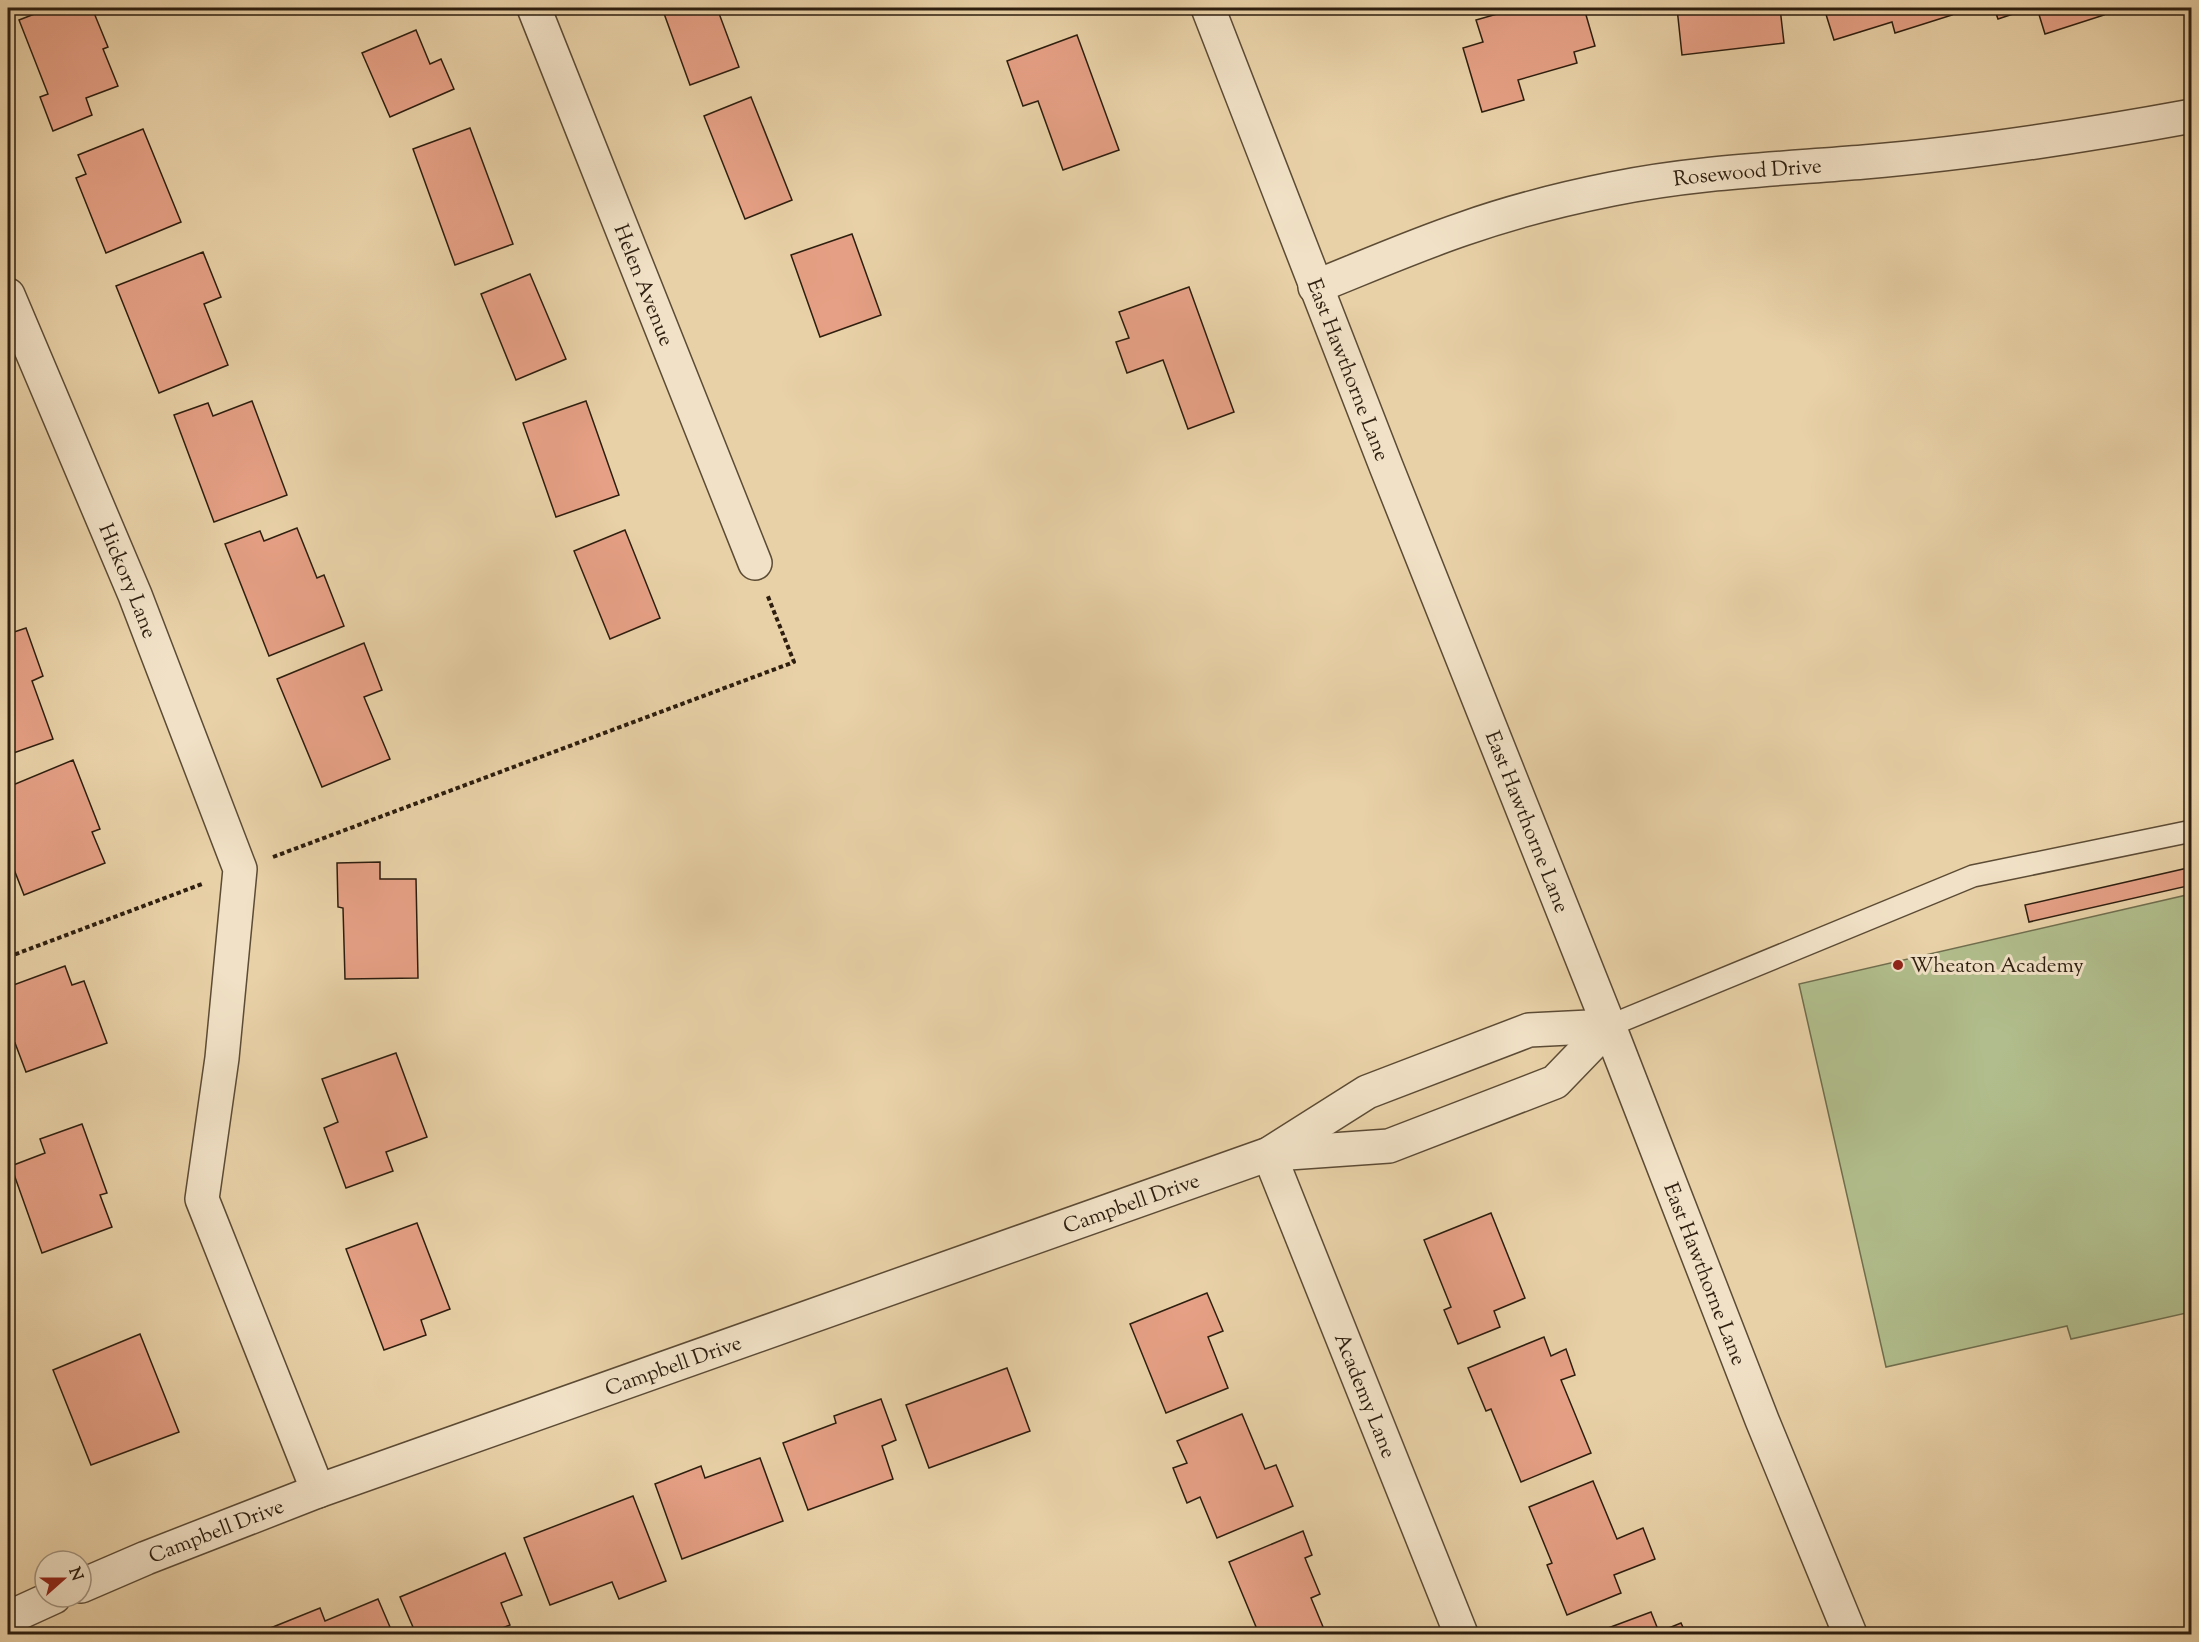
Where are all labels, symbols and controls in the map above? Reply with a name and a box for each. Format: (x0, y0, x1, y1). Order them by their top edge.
street label: Rosewood Drive (1672, 152, 1823, 196)
street label: Helen Avenue (605, 220, 680, 351)
street label: East Hawthorne Lane (1298, 275, 1396, 466)
street label: Hickory Lane (89, 519, 163, 643)
street label: East Hawthorne Lane (1476, 727, 1575, 918)
place label: Wheaton Academy (1910, 952, 2084, 982)
marker: Wheaton Academy (1891, 958, 1905, 972)
street label: Campbell Drive (1059, 1167, 1204, 1243)
street label: East Hawthorne Lane (1654, 1179, 1752, 1370)
street label: Campbell Drive (601, 1329, 746, 1405)
street label: Academy Lane (1325, 1329, 1402, 1463)
street label: Campbell Drive (145, 1493, 289, 1572)
north arrow (33, 1549, 93, 1609)
text: N (62, 1564, 88, 1585)

